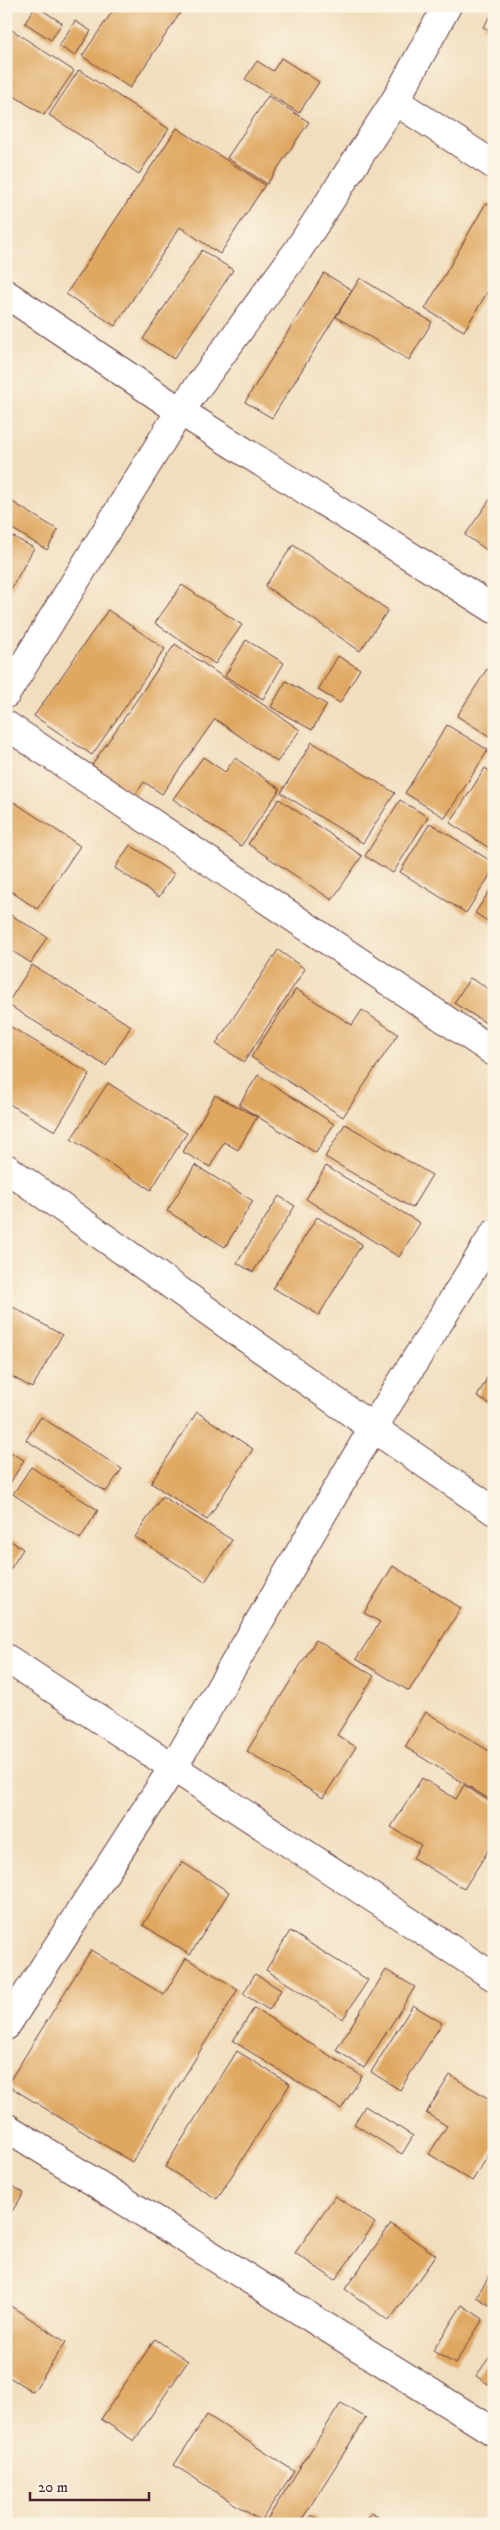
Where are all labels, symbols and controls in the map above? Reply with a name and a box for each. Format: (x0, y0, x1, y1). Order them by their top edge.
scale bar (30, 2470, 149, 2502)
text: 20 m (38, 2478, 68, 2497)

